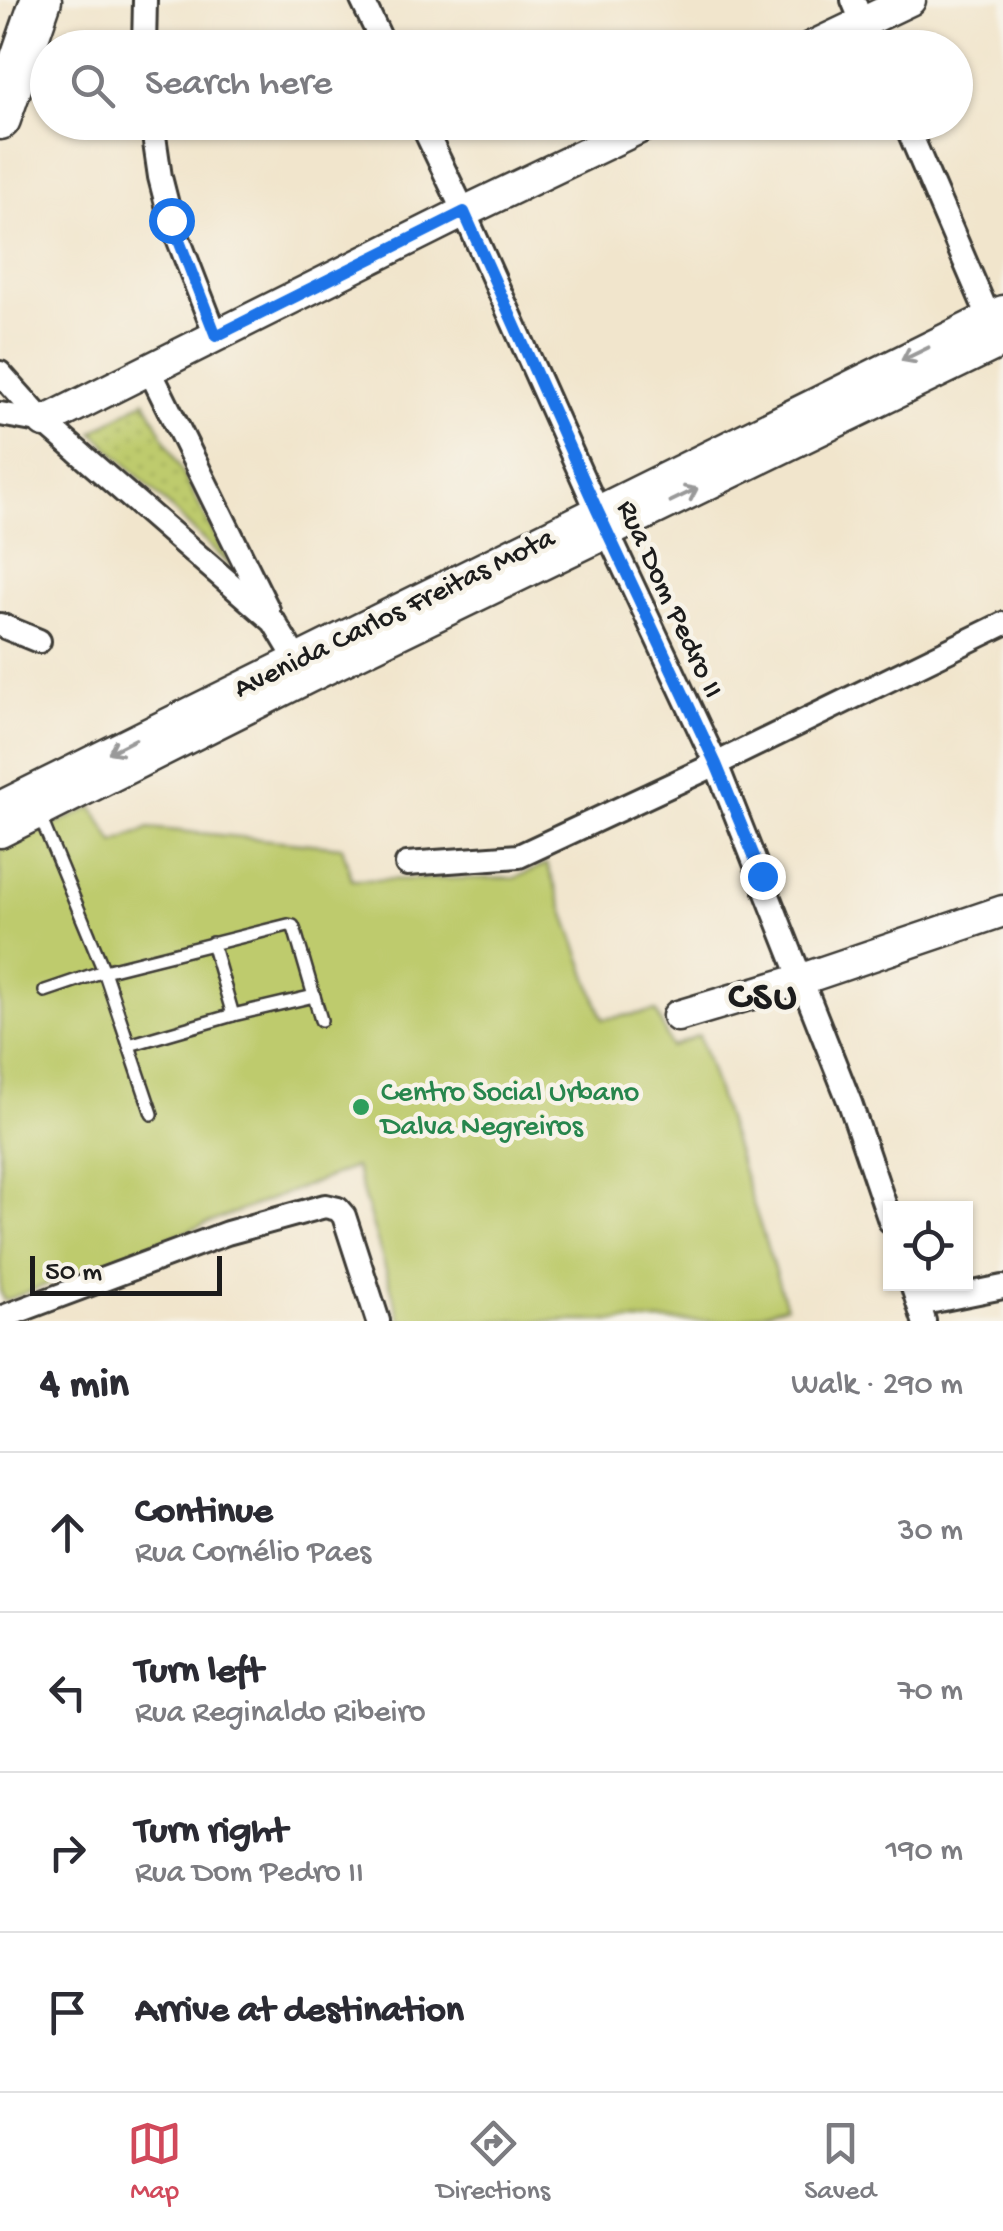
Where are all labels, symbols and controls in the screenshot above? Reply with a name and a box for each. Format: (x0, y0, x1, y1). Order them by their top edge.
search box (30, 30, 973, 140)
icon: search (65, 58, 120, 113)
text: Search here (145, 63, 332, 107)
route start (149, 198, 195, 244)
one-way arrow (901, 345, 931, 364)
one-way arrow (669, 485, 698, 504)
street label: Rua Dom Pedro II (607, 495, 729, 704)
street label: Avenida Carlos Freitas Mota (229, 521, 562, 708)
one-way arrow (108, 738, 138, 757)
route end (740, 854, 786, 900)
district label: CSU (729, 976, 799, 1023)
place label: Centro Social Urbano Dalva Negreiros (379, 1077, 639, 1146)
marker: Centro Social Urbano Dalva Negreiros (350, 1096, 372, 1118)
map controls (883, 1201, 973, 1291)
button: locate (883, 1201, 973, 1291)
scale bar (30, 1251, 222, 1296)
text: 50 m (45, 1257, 102, 1290)
text: 4 min (40, 1362, 129, 1411)
text: Walk · 290 m (791, 1367, 963, 1405)
text: Continue (135, 1491, 273, 1535)
icon: ahead (40, 1505, 95, 1560)
text: 30 m (898, 1513, 963, 1551)
text: Rua Cornélio Paes (135, 1535, 371, 1573)
text: Turn left (135, 1651, 263, 1695)
icon: left (40, 1665, 95, 1720)
text: 70 m (898, 1673, 963, 1711)
text: Rua Reginaldo Ribeiro (135, 1695, 425, 1733)
text: Turn right (135, 1811, 287, 1855)
icon: right (40, 1825, 95, 1880)
text: 190 m (886, 1833, 963, 1871)
text: Rua Dom Pedro II (135, 1855, 364, 1893)
icon: arrive (40, 1985, 95, 2040)
text: Arrive at destination (135, 1990, 464, 2034)
tab: Map (127, 2116, 182, 2209)
tab: Directions (436, 2116, 550, 2209)
tab: Saved (804, 2116, 876, 2209)

